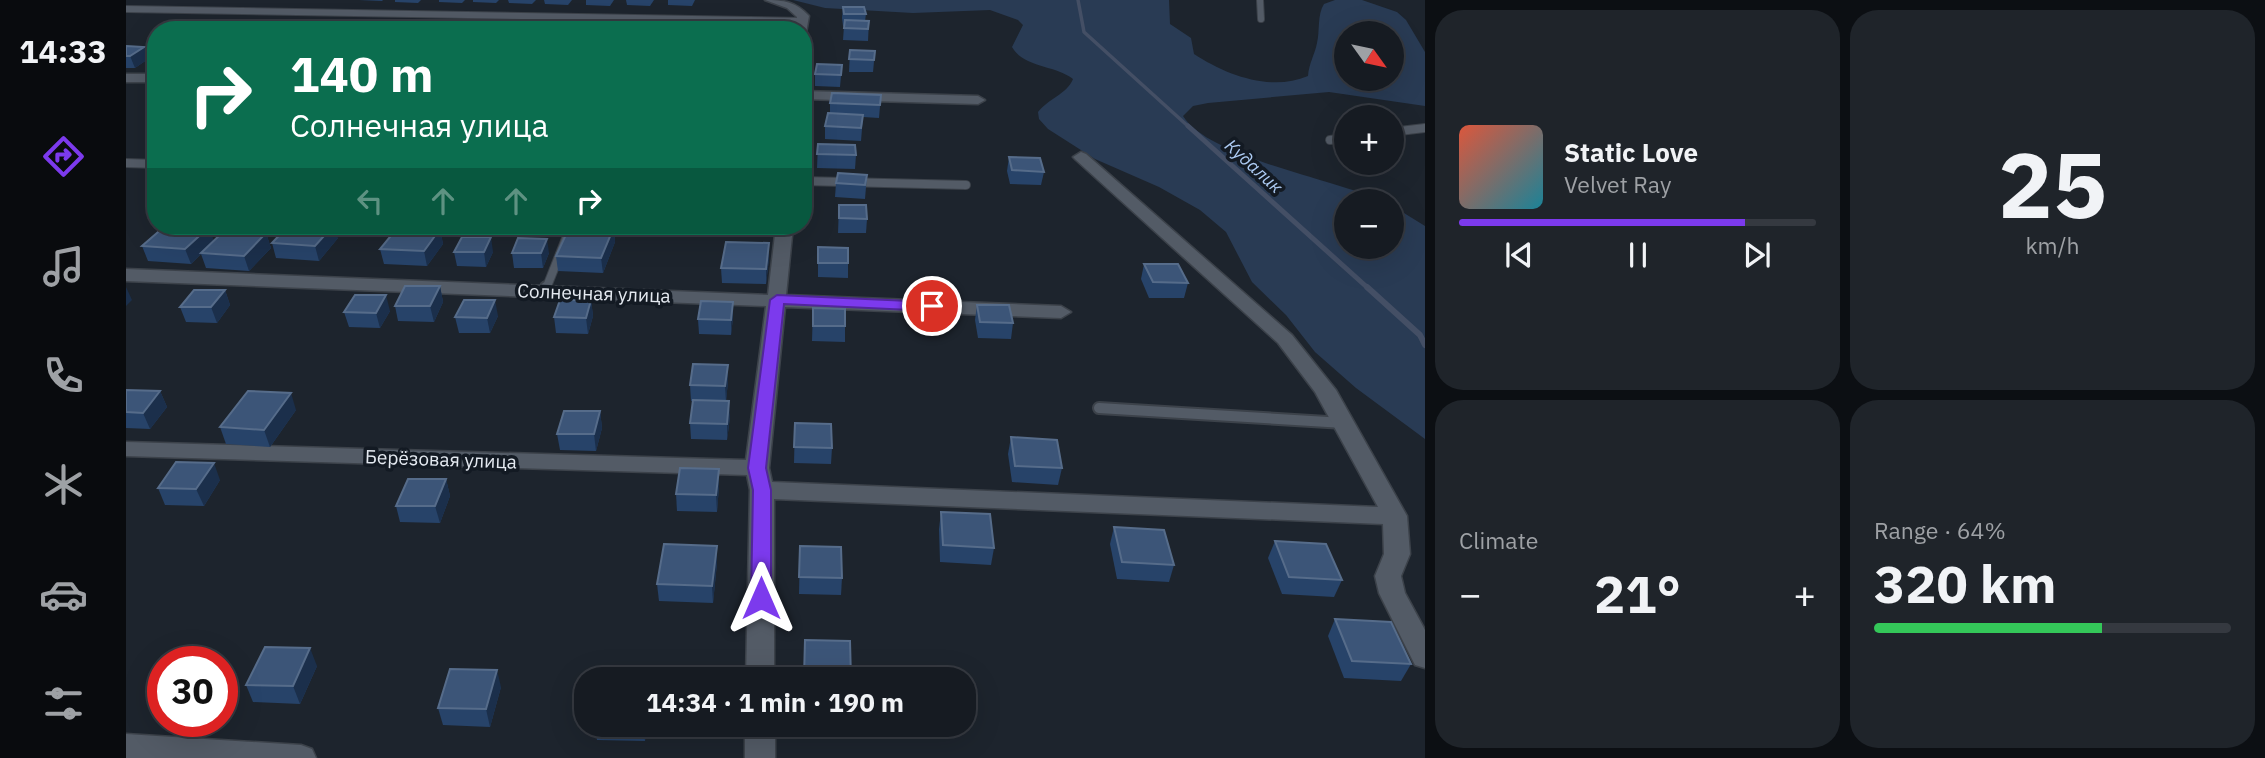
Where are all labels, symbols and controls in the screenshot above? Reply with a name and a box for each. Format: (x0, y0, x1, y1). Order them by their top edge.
north arrow (1334, 21, 1404, 91)
map controls (1334, 21, 1404, 259)
text: 14:33 (19, 30, 107, 72)
text: 140 m (290, 42, 434, 105)
icon: right (175, 49, 266, 140)
text: Солнечная улица (290, 104, 549, 146)
button: + (1334, 105, 1404, 175)
text: 25 (1998, 125, 2107, 243)
icon: directions (39, 132, 88, 181)
water label: Кудалик (1220, 134, 1288, 198)
text: Static Love (1564, 135, 1698, 169)
text: Velvet Ray (1564, 169, 1671, 199)
icon: left (351, 182, 389, 220)
icon: ahead (424, 182, 462, 220)
icon: ahead (497, 182, 535, 220)
icon: right (570, 182, 608, 220)
button: − (1334, 189, 1404, 259)
text: km/h (2025, 230, 2080, 260)
icon: previous (1500, 236, 1538, 274)
icon: pause (1619, 236, 1657, 274)
icon: next (1738, 236, 1776, 274)
icon: music (39, 242, 88, 291)
pin (902, 276, 962, 336)
street label: Солнечная улица (517, 278, 671, 308)
icon: arrive (913, 287, 951, 325)
icon: phone (39, 351, 88, 400)
street label: Берёзовая улица (365, 444, 517, 474)
icon: climate (39, 460, 88, 509)
text: Range · 64% (1874, 515, 2006, 545)
text: Climate (1459, 525, 1538, 555)
text: 320 km (1874, 550, 2056, 617)
text: 21° (1594, 560, 1681, 627)
position arrow (724, 561, 798, 635)
text: − (1459, 569, 1482, 618)
text: + (1793, 569, 1816, 618)
icon: car (39, 570, 88, 619)
speed limit sign: 30 (147, 646, 238, 737)
icon: filters (39, 679, 88, 728)
text: 14:34 · 1 min · 190 m (646, 685, 904, 719)

